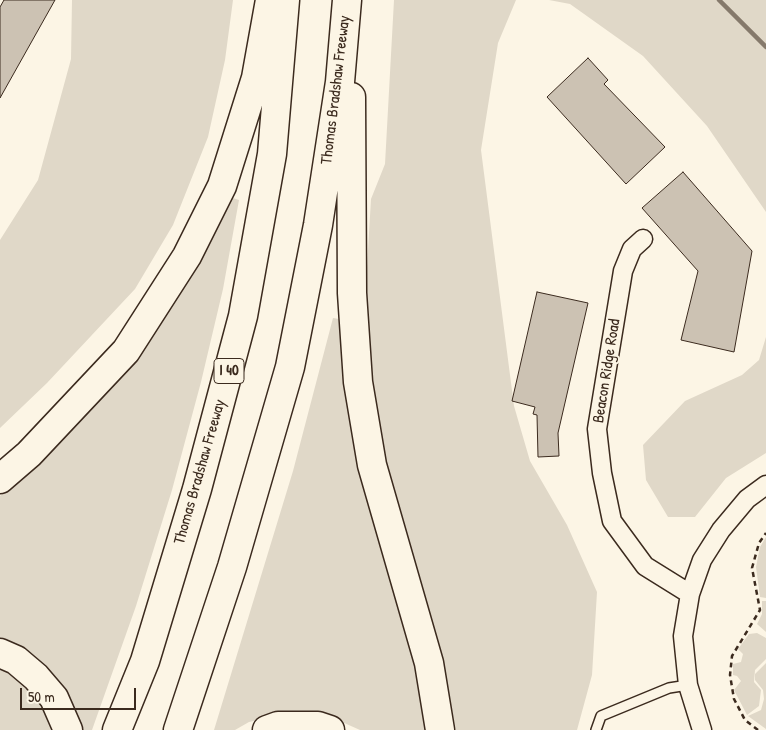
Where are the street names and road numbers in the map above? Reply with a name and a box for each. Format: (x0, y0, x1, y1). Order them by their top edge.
street label: Thomas Bradshaw Freeway (317, 14, 355, 166)
street label: Beacon Ridge Road (589, 318, 625, 424)
road number: I 40 (214, 358, 244, 384)
street label: Thomas Bradshaw Freeway (170, 397, 230, 547)

